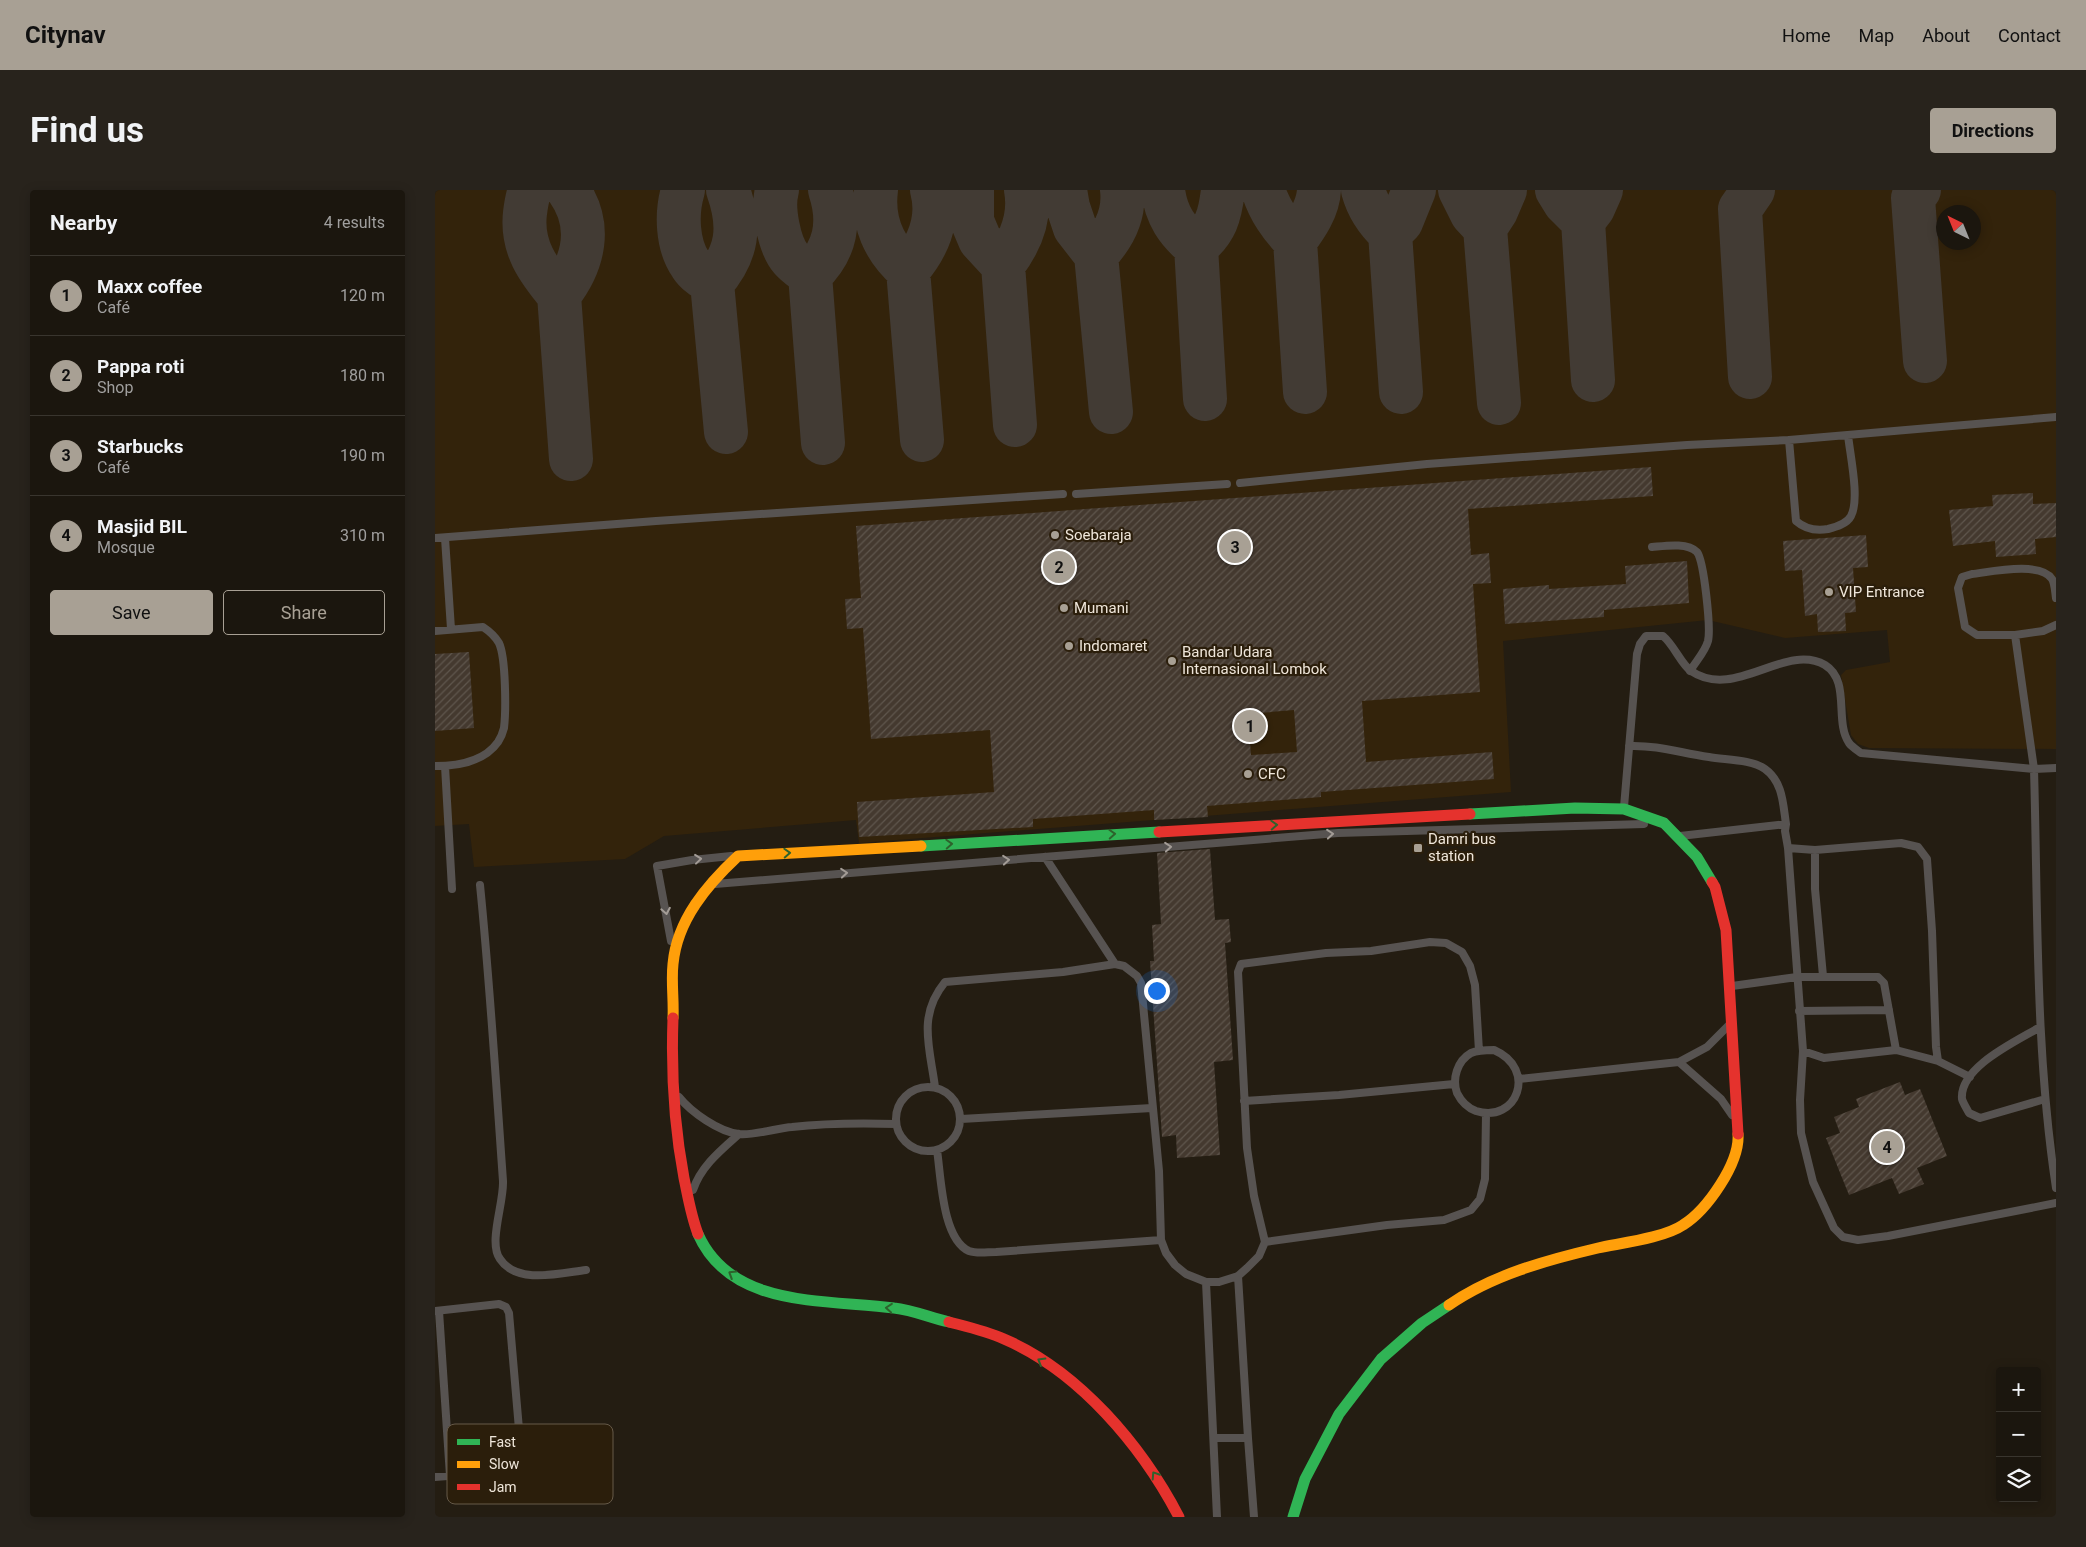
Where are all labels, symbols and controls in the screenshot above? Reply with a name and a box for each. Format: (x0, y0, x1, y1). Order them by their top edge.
text: Citynav (25, 21, 106, 49)
text: Home (1782, 25, 1831, 46)
text: Map (1859, 25, 1894, 46)
text: About (1922, 25, 1970, 46)
text: Contact (1998, 25, 2061, 46)
button: Directions (1930, 108, 2056, 153)
text: Find us (30, 110, 144, 151)
north arrow (1936, 205, 1981, 250)
text: Nearby (50, 211, 117, 235)
text: 4 results (324, 213, 385, 232)
text: Maxx coffee (97, 275, 202, 298)
text: 1 (61, 286, 71, 305)
text: 120 m (340, 286, 385, 305)
text: Café (97, 298, 130, 317)
text: Pappa roti (97, 355, 184, 378)
text: 2 (61, 366, 71, 385)
text: 180 m (340, 366, 385, 385)
text: Shop (97, 378, 133, 397)
text: Starbucks (97, 435, 183, 458)
text: 3 (61, 446, 71, 465)
text: 190 m (340, 446, 385, 465)
text: Café (97, 458, 130, 477)
text: Masjid BIL (97, 515, 187, 538)
text: 4 (61, 526, 71, 545)
text: 310 m (340, 526, 385, 545)
place label: Soebaraja (1065, 526, 1132, 544)
pin: 3 (1219, 528, 1251, 566)
marker: Soebaraja (1049, 529, 1061, 541)
text: Mosque (97, 538, 155, 557)
pin: 2 (1043, 548, 1075, 586)
place label: VIP Entrance (1839, 583, 1925, 601)
marker: VIP Entrance (1823, 586, 1835, 598)
button: Save (50, 590, 213, 635)
button: Share (223, 590, 385, 635)
place label: Mumani (1074, 599, 1129, 617)
marker: Mumani (1058, 602, 1070, 614)
place label: Indomaret (1079, 637, 1148, 655)
marker: Indomaret (1063, 640, 1075, 652)
place label: Bandar Udara Internasional Lombok (1182, 643, 1327, 678)
marker: Bandar Udara Internasional Lombok (1166, 655, 1178, 667)
pin: 1 (1234, 707, 1266, 745)
place label: CFC (1258, 765, 1286, 783)
marker: CFC (1242, 768, 1254, 780)
one-way arrow (1270, 820, 1278, 831)
one-way arrow (1326, 828, 1334, 839)
one-way arrow (1108, 829, 1116, 840)
place label: Damri bus station (1428, 830, 1496, 865)
one-way arrow (946, 838, 954, 849)
one-way arrow (1164, 841, 1172, 852)
marker: Damri bus station (1412, 842, 1424, 854)
one-way arrow (783, 847, 791, 858)
one-way arrow (694, 854, 702, 865)
one-way arrow (1002, 855, 1010, 866)
one-way arrow (840, 868, 848, 879)
one-way arrow (660, 906, 670, 915)
your location (1144, 978, 1170, 1004)
pin: 4 (1871, 1128, 1903, 1166)
one-way arrow (728, 1271, 737, 1281)
one-way arrow (885, 1303, 893, 1314)
one-way arrow (1038, 1357, 1047, 1367)
map controls (1996, 1367, 2041, 1502)
button: + (1996, 1367, 2041, 1412)
button: − (1996, 1412, 2041, 1457)
legend (447, 1424, 613, 1504)
text: Fast (489, 1434, 516, 1450)
text: Slow (489, 1456, 520, 1472)
button: layers (1996, 1457, 2041, 1502)
one-way arrow (1152, 1471, 1161, 1480)
text: Jam (489, 1479, 517, 1495)

